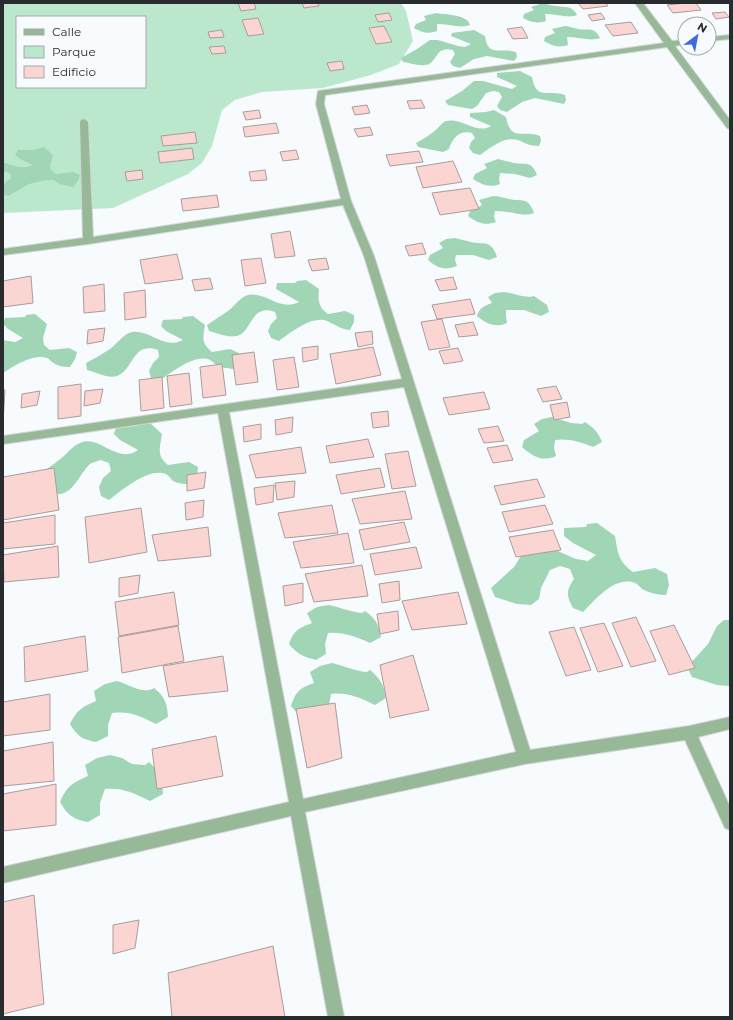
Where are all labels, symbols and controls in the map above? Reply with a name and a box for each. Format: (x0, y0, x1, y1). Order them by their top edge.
legend (16, 16, 146, 88)
north arrow (677, 16, 717, 56)
text: N (695, 19, 710, 36)
text: Calle (52, 24, 81, 39)
text: Parque (52, 44, 96, 59)
text: Edificio (52, 64, 96, 79)

